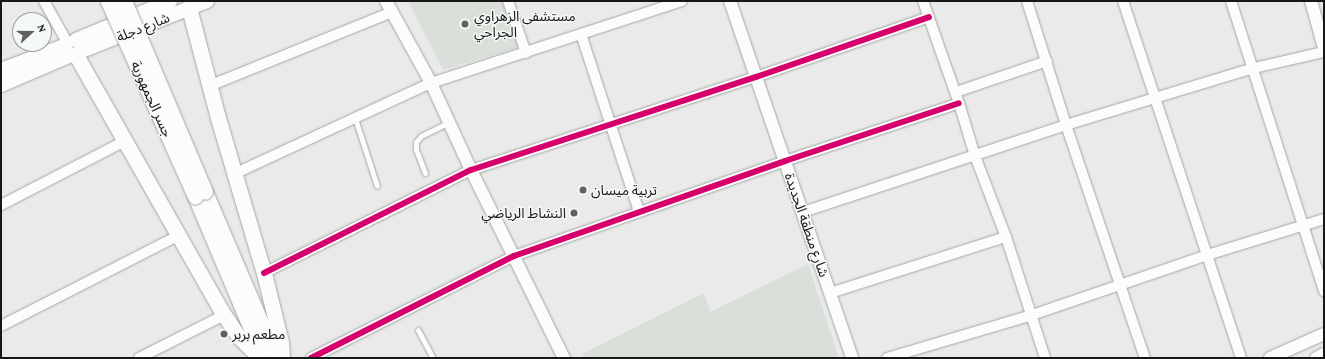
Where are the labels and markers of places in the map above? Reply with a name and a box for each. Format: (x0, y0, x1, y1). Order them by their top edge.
place label: مستشفى الزهراوي الجراحي (474, 8, 576, 40)
marker: مستشفى الزهراوي الجراحي (459, 18, 471, 30)
place label: تربية ميسان (591, 182, 657, 198)
marker: تربية ميسان (578, 185, 588, 195)
place label: النشاط الرياضي (481, 205, 566, 221)
marker: النشاط الرياضي (569, 208, 579, 218)
place label: مطعم بربر (232, 326, 285, 342)
marker: مطعم بربر (219, 329, 229, 339)

